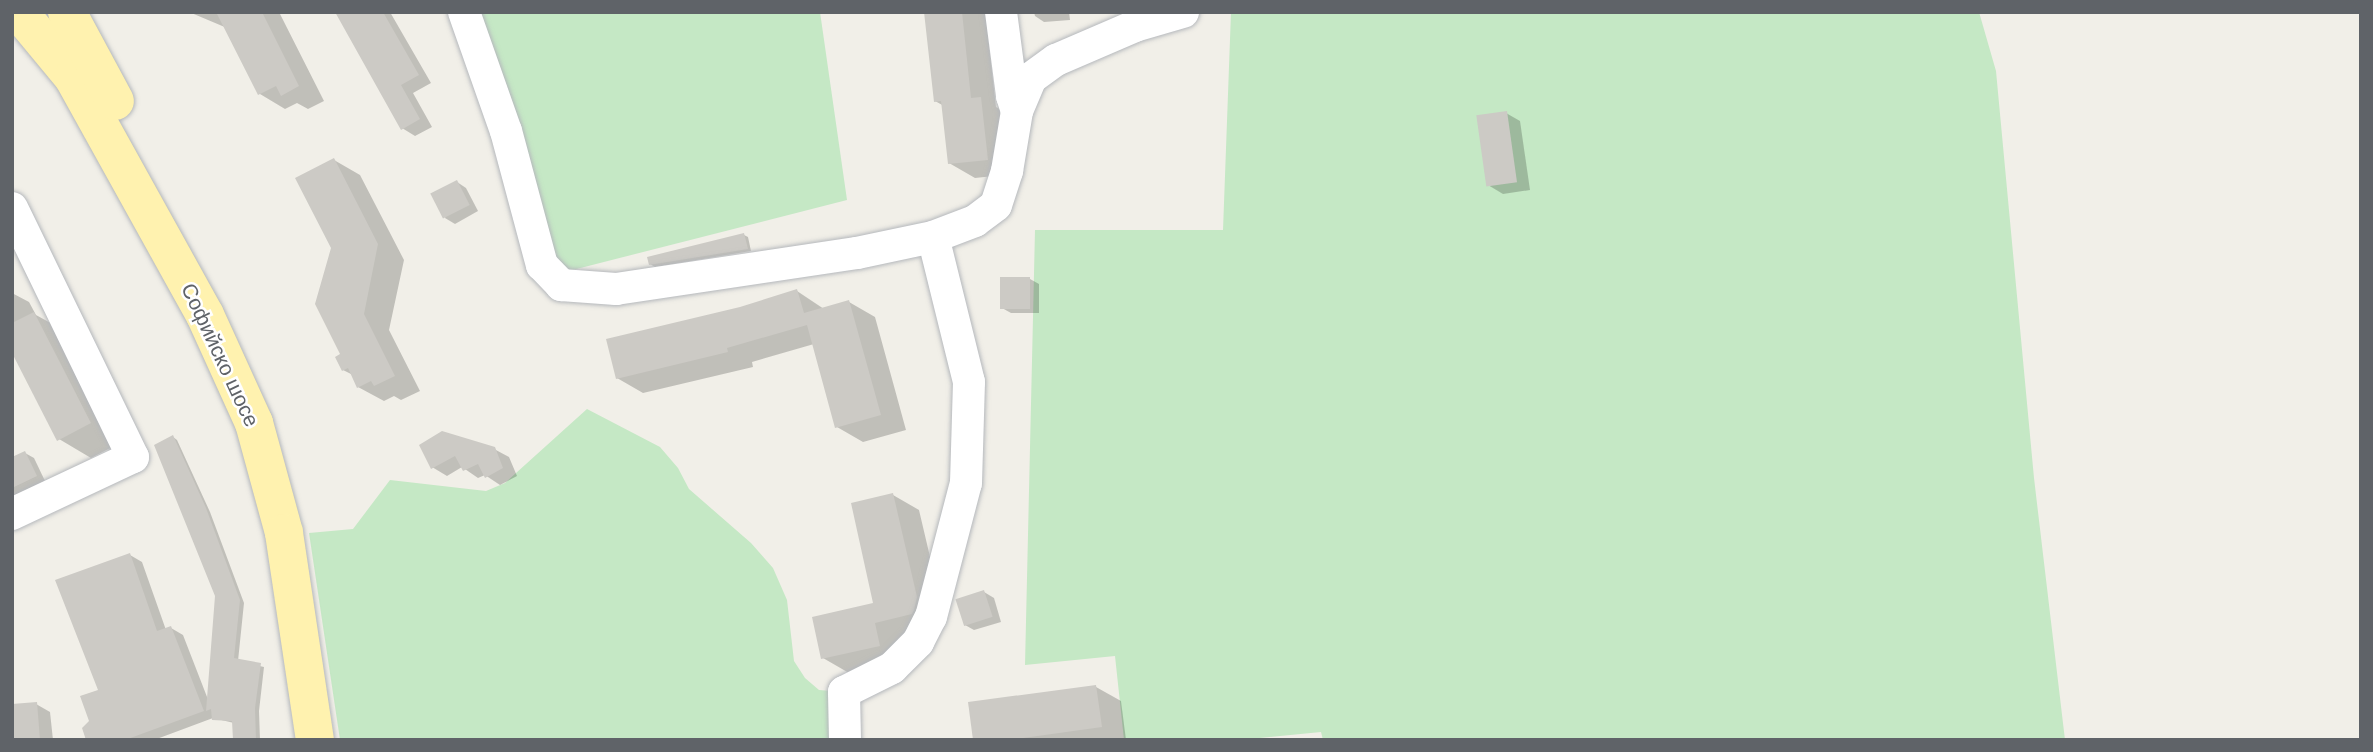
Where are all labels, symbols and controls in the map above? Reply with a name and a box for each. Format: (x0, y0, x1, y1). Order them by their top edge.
street label: Софийско шосе (176, 279, 264, 431)

